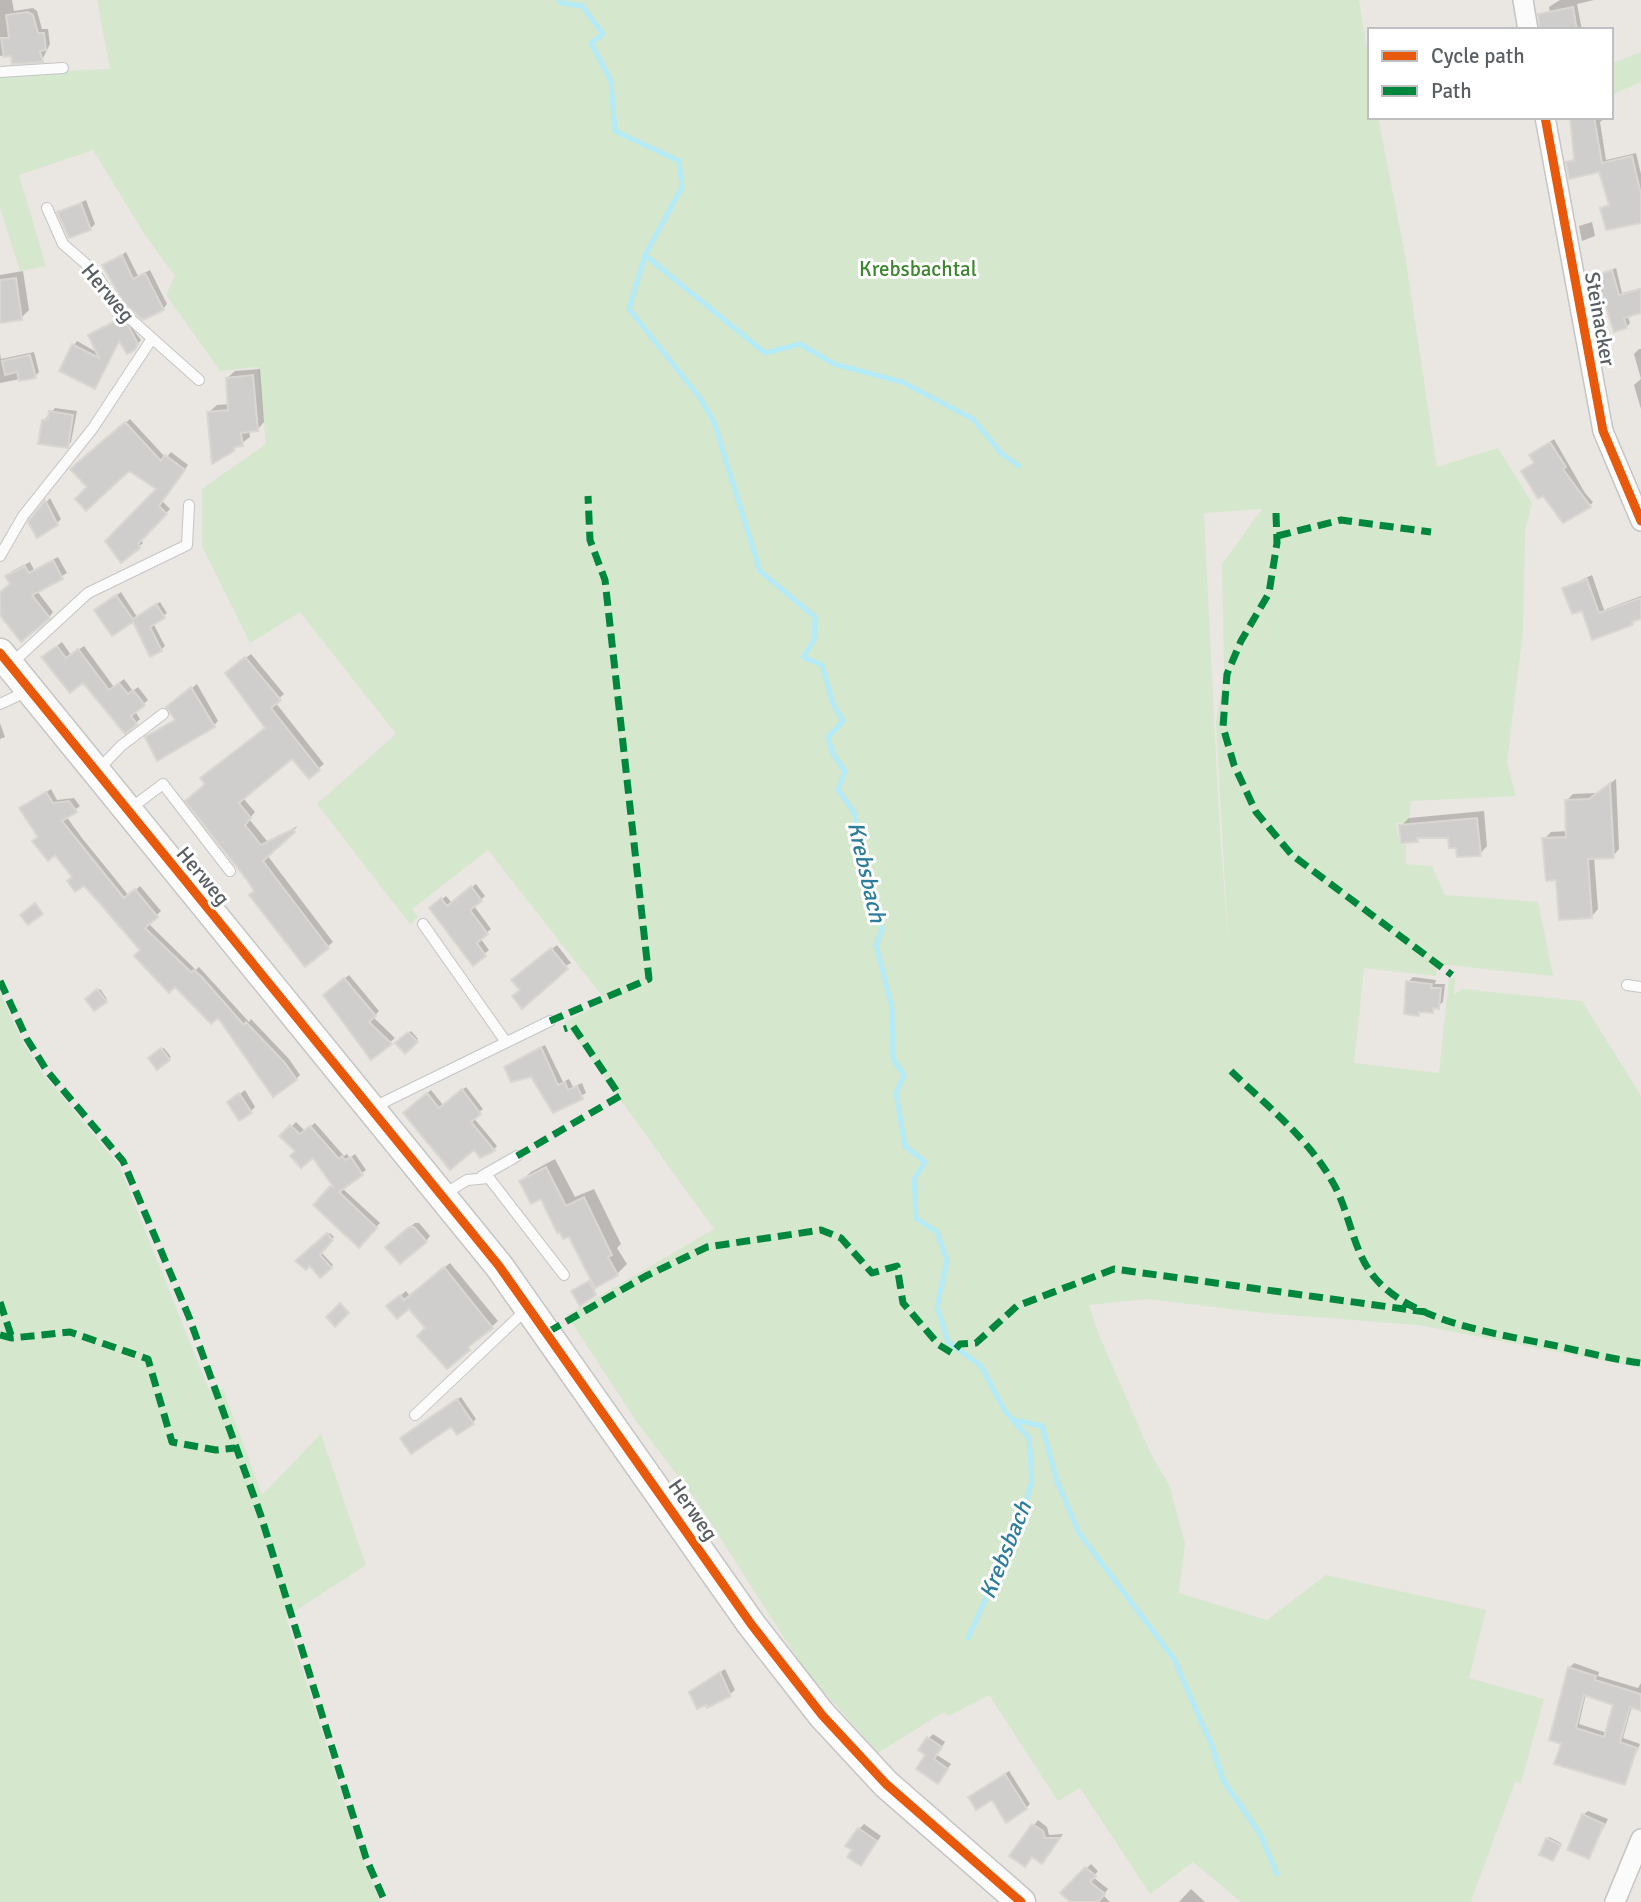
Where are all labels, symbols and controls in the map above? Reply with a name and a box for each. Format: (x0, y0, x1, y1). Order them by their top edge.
legend (1368, 28, 1613, 119)
text: Cycle path (1431, 43, 1525, 69)
text: Path (1431, 78, 1472, 104)
park label: Krebsbachtal (859, 256, 977, 282)
street label: Herweg (76, 258, 140, 328)
street label: Steinacker (1579, 270, 1621, 368)
water label: Krebsbach (841, 819, 893, 927)
street label: Herweg (171, 841, 235, 911)
street label: Herweg (662, 1474, 724, 1546)
water label: Krebsbach (973, 1496, 1039, 1603)

